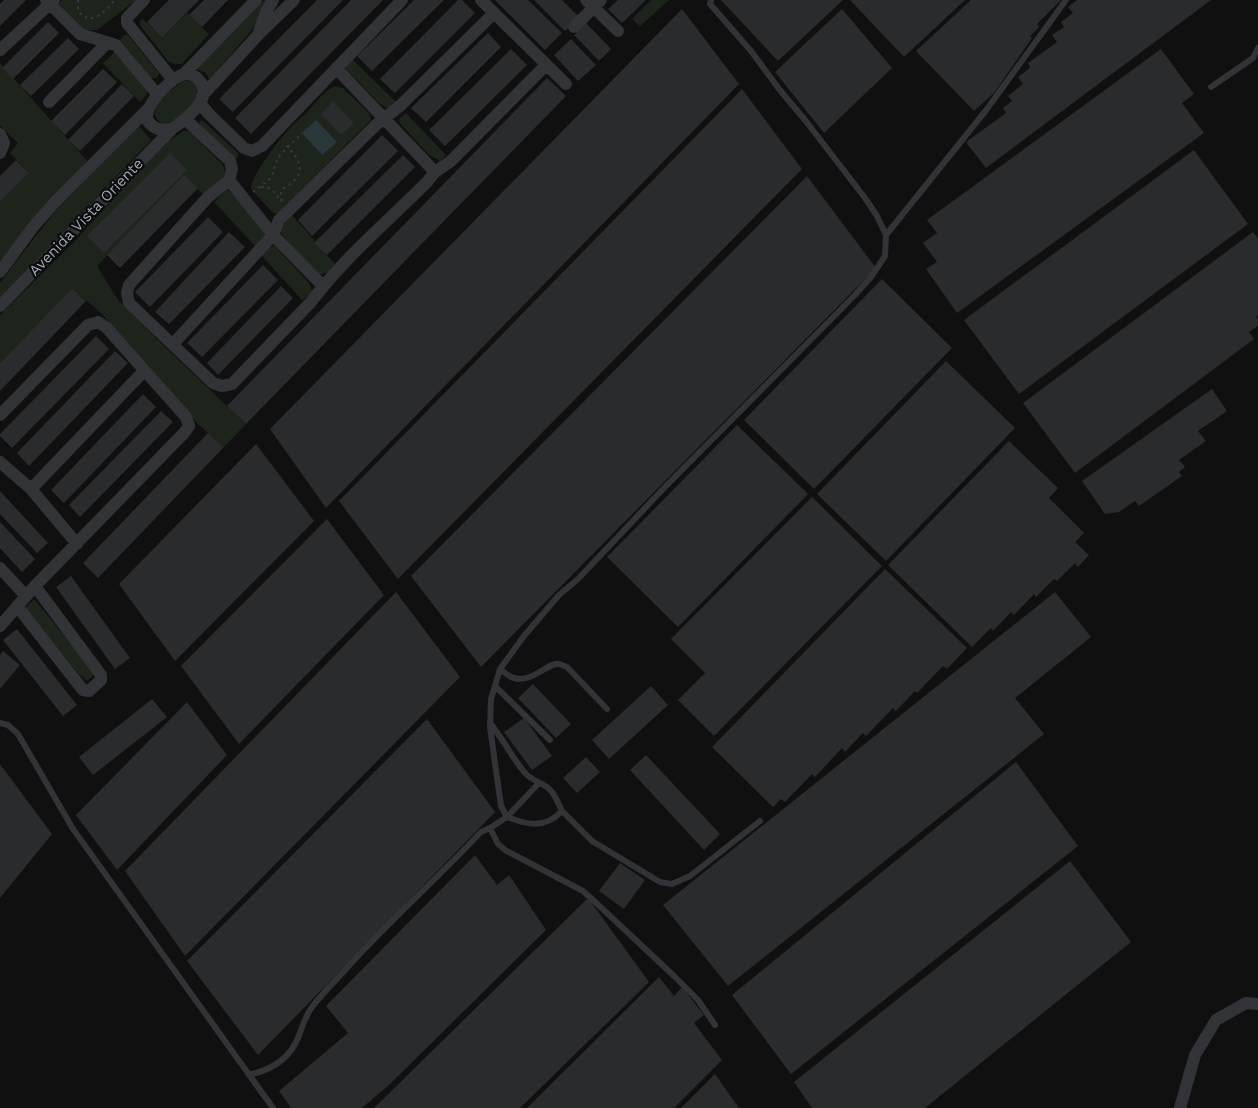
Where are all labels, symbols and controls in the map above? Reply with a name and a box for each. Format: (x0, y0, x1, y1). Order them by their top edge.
street label: Avenida Vista Oriente (25, 154, 147, 280)

